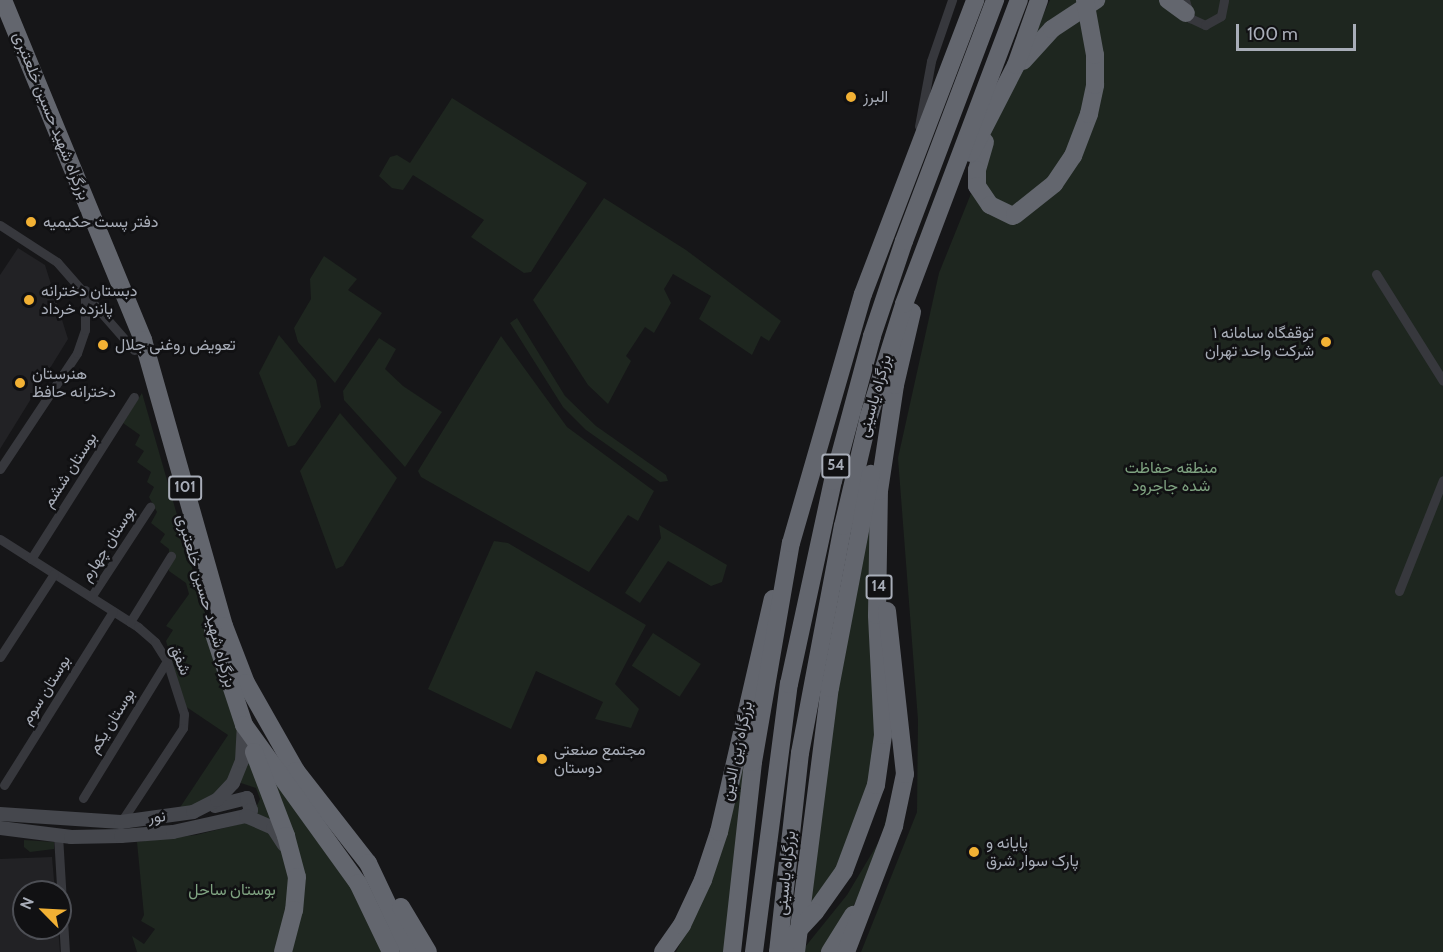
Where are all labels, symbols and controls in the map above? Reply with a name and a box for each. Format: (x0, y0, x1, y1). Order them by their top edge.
scale bar (1239, 12, 1359, 50)
text: 100 m (1247, 23, 1298, 45)
street label: بزرگراه شهید حسین خلعتبری (8, 29, 94, 203)
place label: البرز (863, 87, 888, 107)
marker: البرز (844, 90, 858, 104)
place label: دفتر پست حکیمیه (43, 212, 158, 232)
marker: دفتر پست حکیمیه (24, 215, 38, 229)
place label: دبستان دخترانه پانزده خرداد (41, 281, 137, 319)
marker: دبستان دخترانه پانزده خرداد (22, 293, 36, 307)
place label: توقفگاه سامانه ۱ شرکت واحد تهران (1205, 323, 1314, 361)
place label: تعویض روغنی جلال (115, 335, 236, 355)
marker: توقفگاه سامانه ۱ شرکت واحد تهران (1319, 335, 1333, 349)
marker: تعویض روغنی جلال (96, 338, 110, 352)
street label: بزرگراه یاسینی (854, 353, 896, 439)
place label: هنرستان دخترانه حافظ (32, 364, 116, 402)
marker: هنرستان دخترانه حافظ (13, 376, 27, 390)
street label: بوستان ششم (39, 429, 101, 511)
road number: 54 (821, 454, 851, 478)
park label: منطقه حفاظت شده جاجرود (1125, 458, 1217, 496)
road number: 101 (167, 476, 203, 500)
street label: بوستان چهارم (77, 503, 139, 585)
street label: بزرگراه شهید حسین خلعتبری (172, 512, 240, 690)
road number: 14 (866, 575, 892, 599)
street label: شفق (165, 642, 195, 678)
street label: بوستان سوم (17, 652, 75, 728)
street label: بوستان یکم (85, 685, 139, 757)
street label: بزرگراه زین الدین (717, 699, 757, 803)
place label: مجتمع صنعتی دوستان (554, 740, 646, 778)
marker: مجتمع صنعتی دوستان (535, 752, 549, 766)
street label: نور (148, 807, 166, 827)
street label: بزرگراه یاسینی (772, 830, 800, 916)
place label: پایانه و پارک‌ سوار شرق (986, 833, 1079, 871)
marker: پایانه و پارک‌ سوار شرق (967, 845, 981, 859)
north arrow (12, 880, 72, 940)
park label: بوستان ساحل (188, 880, 276, 900)
text: N (16, 894, 38, 912)

